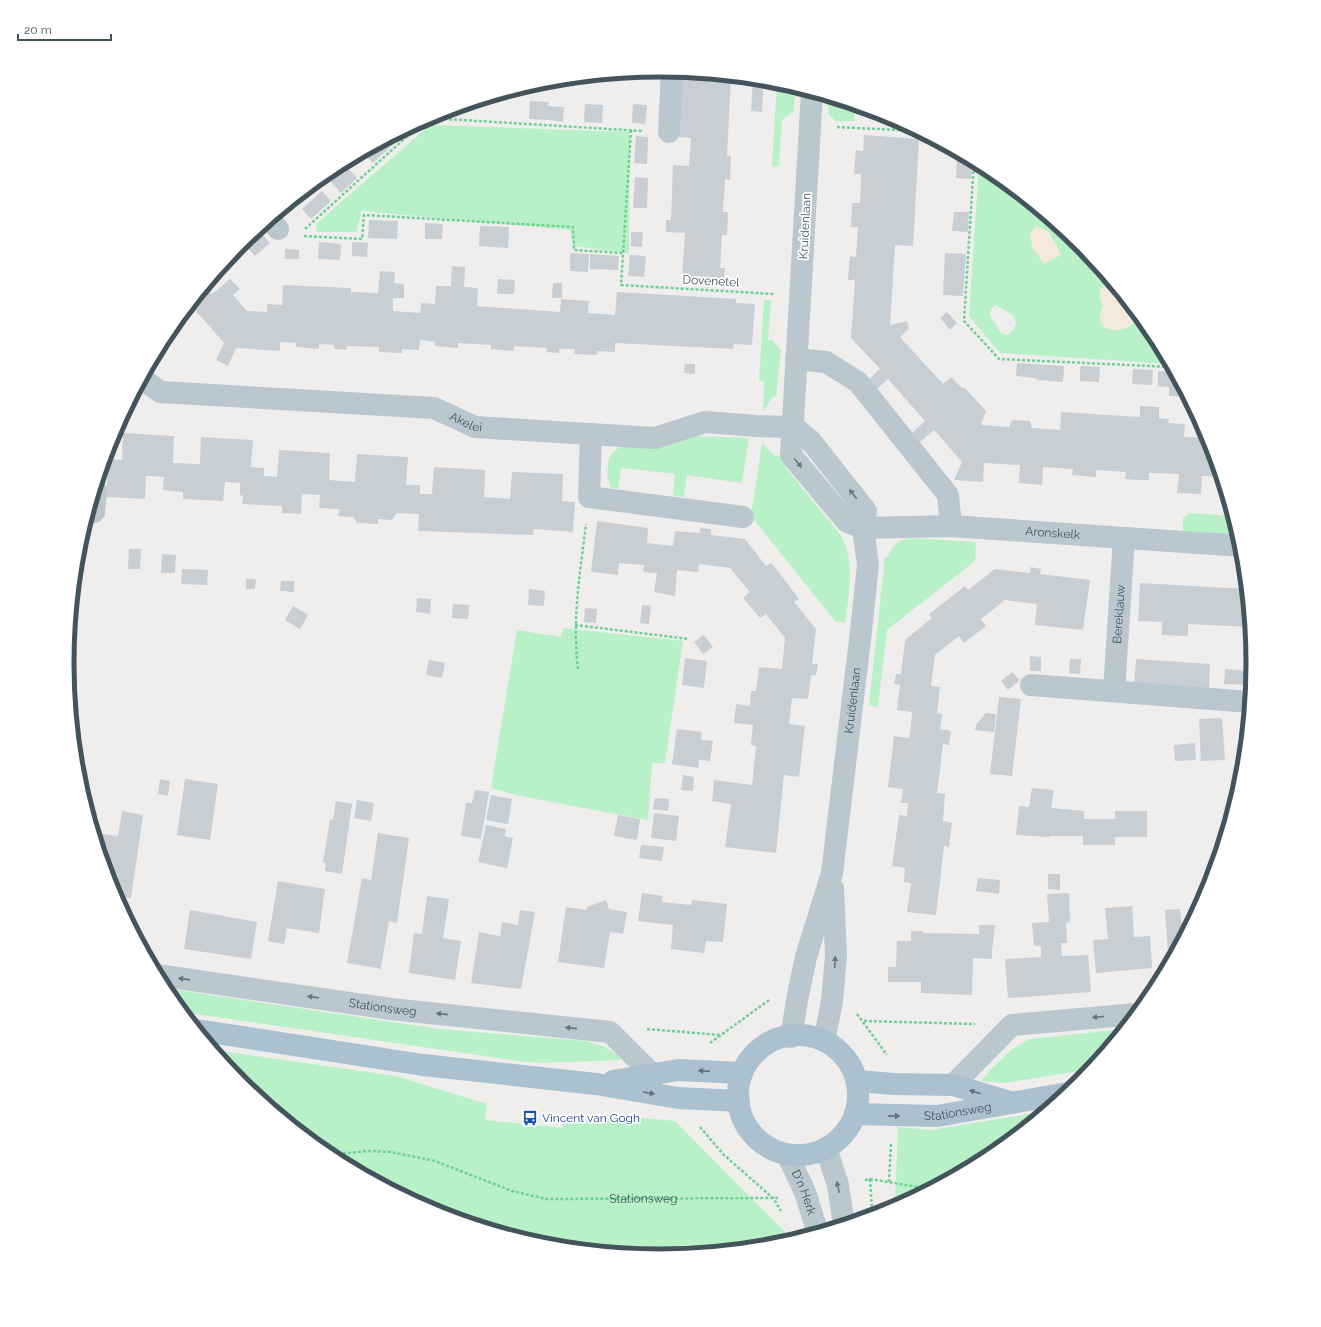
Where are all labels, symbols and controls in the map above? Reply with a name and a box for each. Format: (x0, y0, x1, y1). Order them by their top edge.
scale bar (18, 16, 111, 42)
text: 20 m (24, 23, 52, 37)
street label: Kruidenlaan (796, 192, 814, 260)
street label: Dovenetel (682, 273, 741, 290)
street label: Akelei (447, 409, 482, 434)
one-way arrow (794, 458, 803, 469)
one-way arrow (848, 488, 857, 499)
street label: Aronskelk (1025, 524, 1081, 542)
street label: Bereklauw (1110, 584, 1128, 644)
street label: Kruidenlaan (842, 667, 864, 734)
one-way arrow (832, 956, 839, 968)
one-way arrow (178, 976, 190, 982)
one-way arrow (307, 994, 319, 1000)
street label: Stationsweg (348, 996, 417, 1019)
one-way arrow (435, 1011, 448, 1017)
one-way arrow (1092, 1014, 1104, 1021)
one-way arrow (565, 1025, 577, 1031)
one-way arrow (698, 1067, 710, 1074)
one-way arrow (968, 1089, 980, 1095)
one-way arrow (642, 1090, 655, 1096)
street label: Stationsweg (924, 1100, 992, 1123)
bus stop icon: Vincent van Gogh (521, 1109, 539, 1127)
place label: Vincent van Gogh (542, 1111, 640, 1125)
one-way arrow (888, 1112, 900, 1119)
street label: D'n Herk (788, 1168, 819, 1217)
one-way arrow (834, 1180, 840, 1193)
street label: Stationsweg (609, 1191, 677, 1206)

